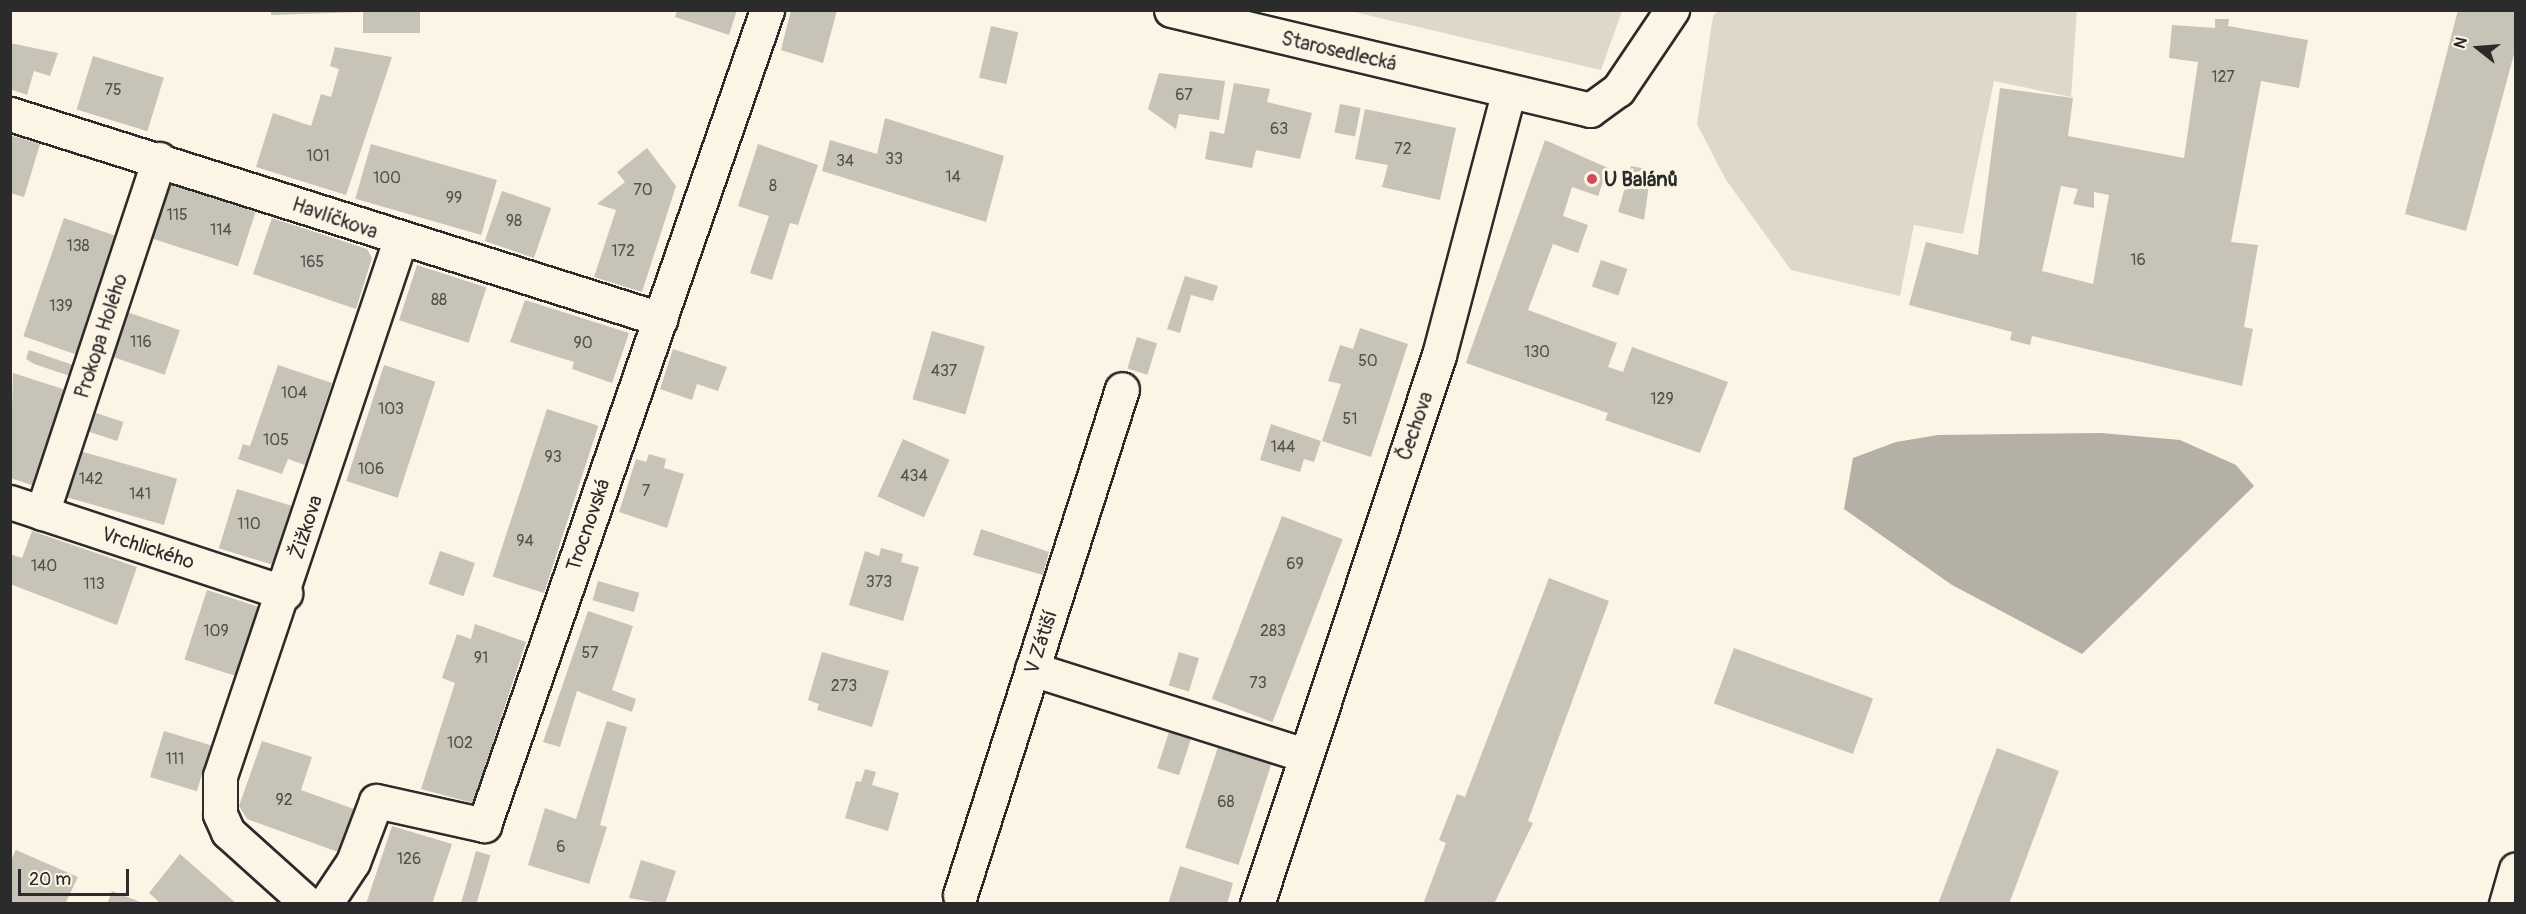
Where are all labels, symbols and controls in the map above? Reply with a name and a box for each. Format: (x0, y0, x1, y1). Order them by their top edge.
north arrow (2448, 18, 2508, 78)
street label: Starosedlecká (1279, 26, 1399, 76)
text: N (2450, 35, 2472, 51)
house number: 127 (2211, 67, 2235, 87)
house number: 75 (104, 80, 122, 100)
house number: 67 (1175, 85, 1193, 105)
house number: 63 (1270, 119, 1288, 139)
house number: 72 (1394, 139, 1412, 159)
house number: 101 (306, 146, 330, 166)
house number: 33 (885, 149, 903, 169)
house number: 34 (836, 151, 854, 171)
house number: 14 (945, 167, 961, 187)
place label: U Balánů (1604, 167, 1678, 191)
house number: 100 (373, 168, 401, 188)
marker: U Balánů (1585, 172, 1599, 186)
house number: 8 (769, 176, 777, 196)
house number: 70 (633, 180, 653, 200)
house number: 99 (446, 188, 462, 208)
street label: Havlíčkova (289, 192, 381, 244)
house number: 115 (166, 205, 188, 225)
house number: 98 (506, 211, 522, 231)
house number: 114 (210, 220, 232, 240)
house number: 138 (66, 236, 90, 256)
house number: 172 (611, 241, 635, 261)
house number: 16 (2130, 250, 2146, 270)
house number: 165 (300, 252, 324, 272)
street label: Prokopa Holého (70, 271, 132, 401)
house number: 88 (431, 290, 447, 310)
house number: 139 (49, 296, 73, 316)
house number: 116 (130, 332, 152, 352)
house number: 90 (573, 333, 593, 353)
house number: 130 (1524, 342, 1550, 362)
house number: 50 (1358, 351, 1378, 371)
house number: 437 (931, 361, 957, 381)
house number: 104 (281, 383, 307, 403)
street label: Čechova (1392, 389, 1438, 463)
house number: 129 (1650, 389, 1674, 409)
house number: 103 (378, 399, 404, 419)
house number: 51 (1343, 409, 1357, 429)
house number: 105 (263, 430, 289, 450)
house number: 144 (1271, 437, 1295, 457)
house number: 93 (544, 447, 562, 467)
house number: 106 (358, 459, 384, 479)
house number: 434 (900, 466, 928, 486)
house number: 142 (79, 469, 103, 489)
street label: Trocnovská (561, 476, 615, 574)
house number: 7 (642, 481, 650, 501)
house number: 141 (129, 484, 151, 504)
street label: Žižkova (284, 492, 328, 562)
house number: 110 (237, 514, 261, 534)
street label: Vrchlického (99, 522, 197, 574)
house number: 94 (516, 531, 534, 551)
house number: 69 (1286, 554, 1304, 574)
house number: 140 (31, 556, 57, 576)
house number: 373 (866, 572, 892, 592)
house number: 113 (83, 574, 105, 594)
street label: V Zátiší (1019, 607, 1063, 677)
house number: 109 (203, 621, 229, 641)
house number: 283 (1260, 621, 1286, 641)
house number: 57 (581, 643, 599, 663)
house number: 91 (474, 648, 488, 668)
house number: 73 (1249, 673, 1267, 693)
house number: 273 (831, 676, 857, 696)
house number: 102 (447, 733, 473, 753)
house number: 111 (166, 749, 184, 769)
house number: 92 (275, 790, 293, 810)
house number: 68 (1217, 792, 1235, 812)
house number: 6 (556, 837, 566, 857)
house number: 126 (397, 849, 421, 869)
scale bar (21, 857, 132, 895)
text: 20 m (29, 868, 71, 891)

